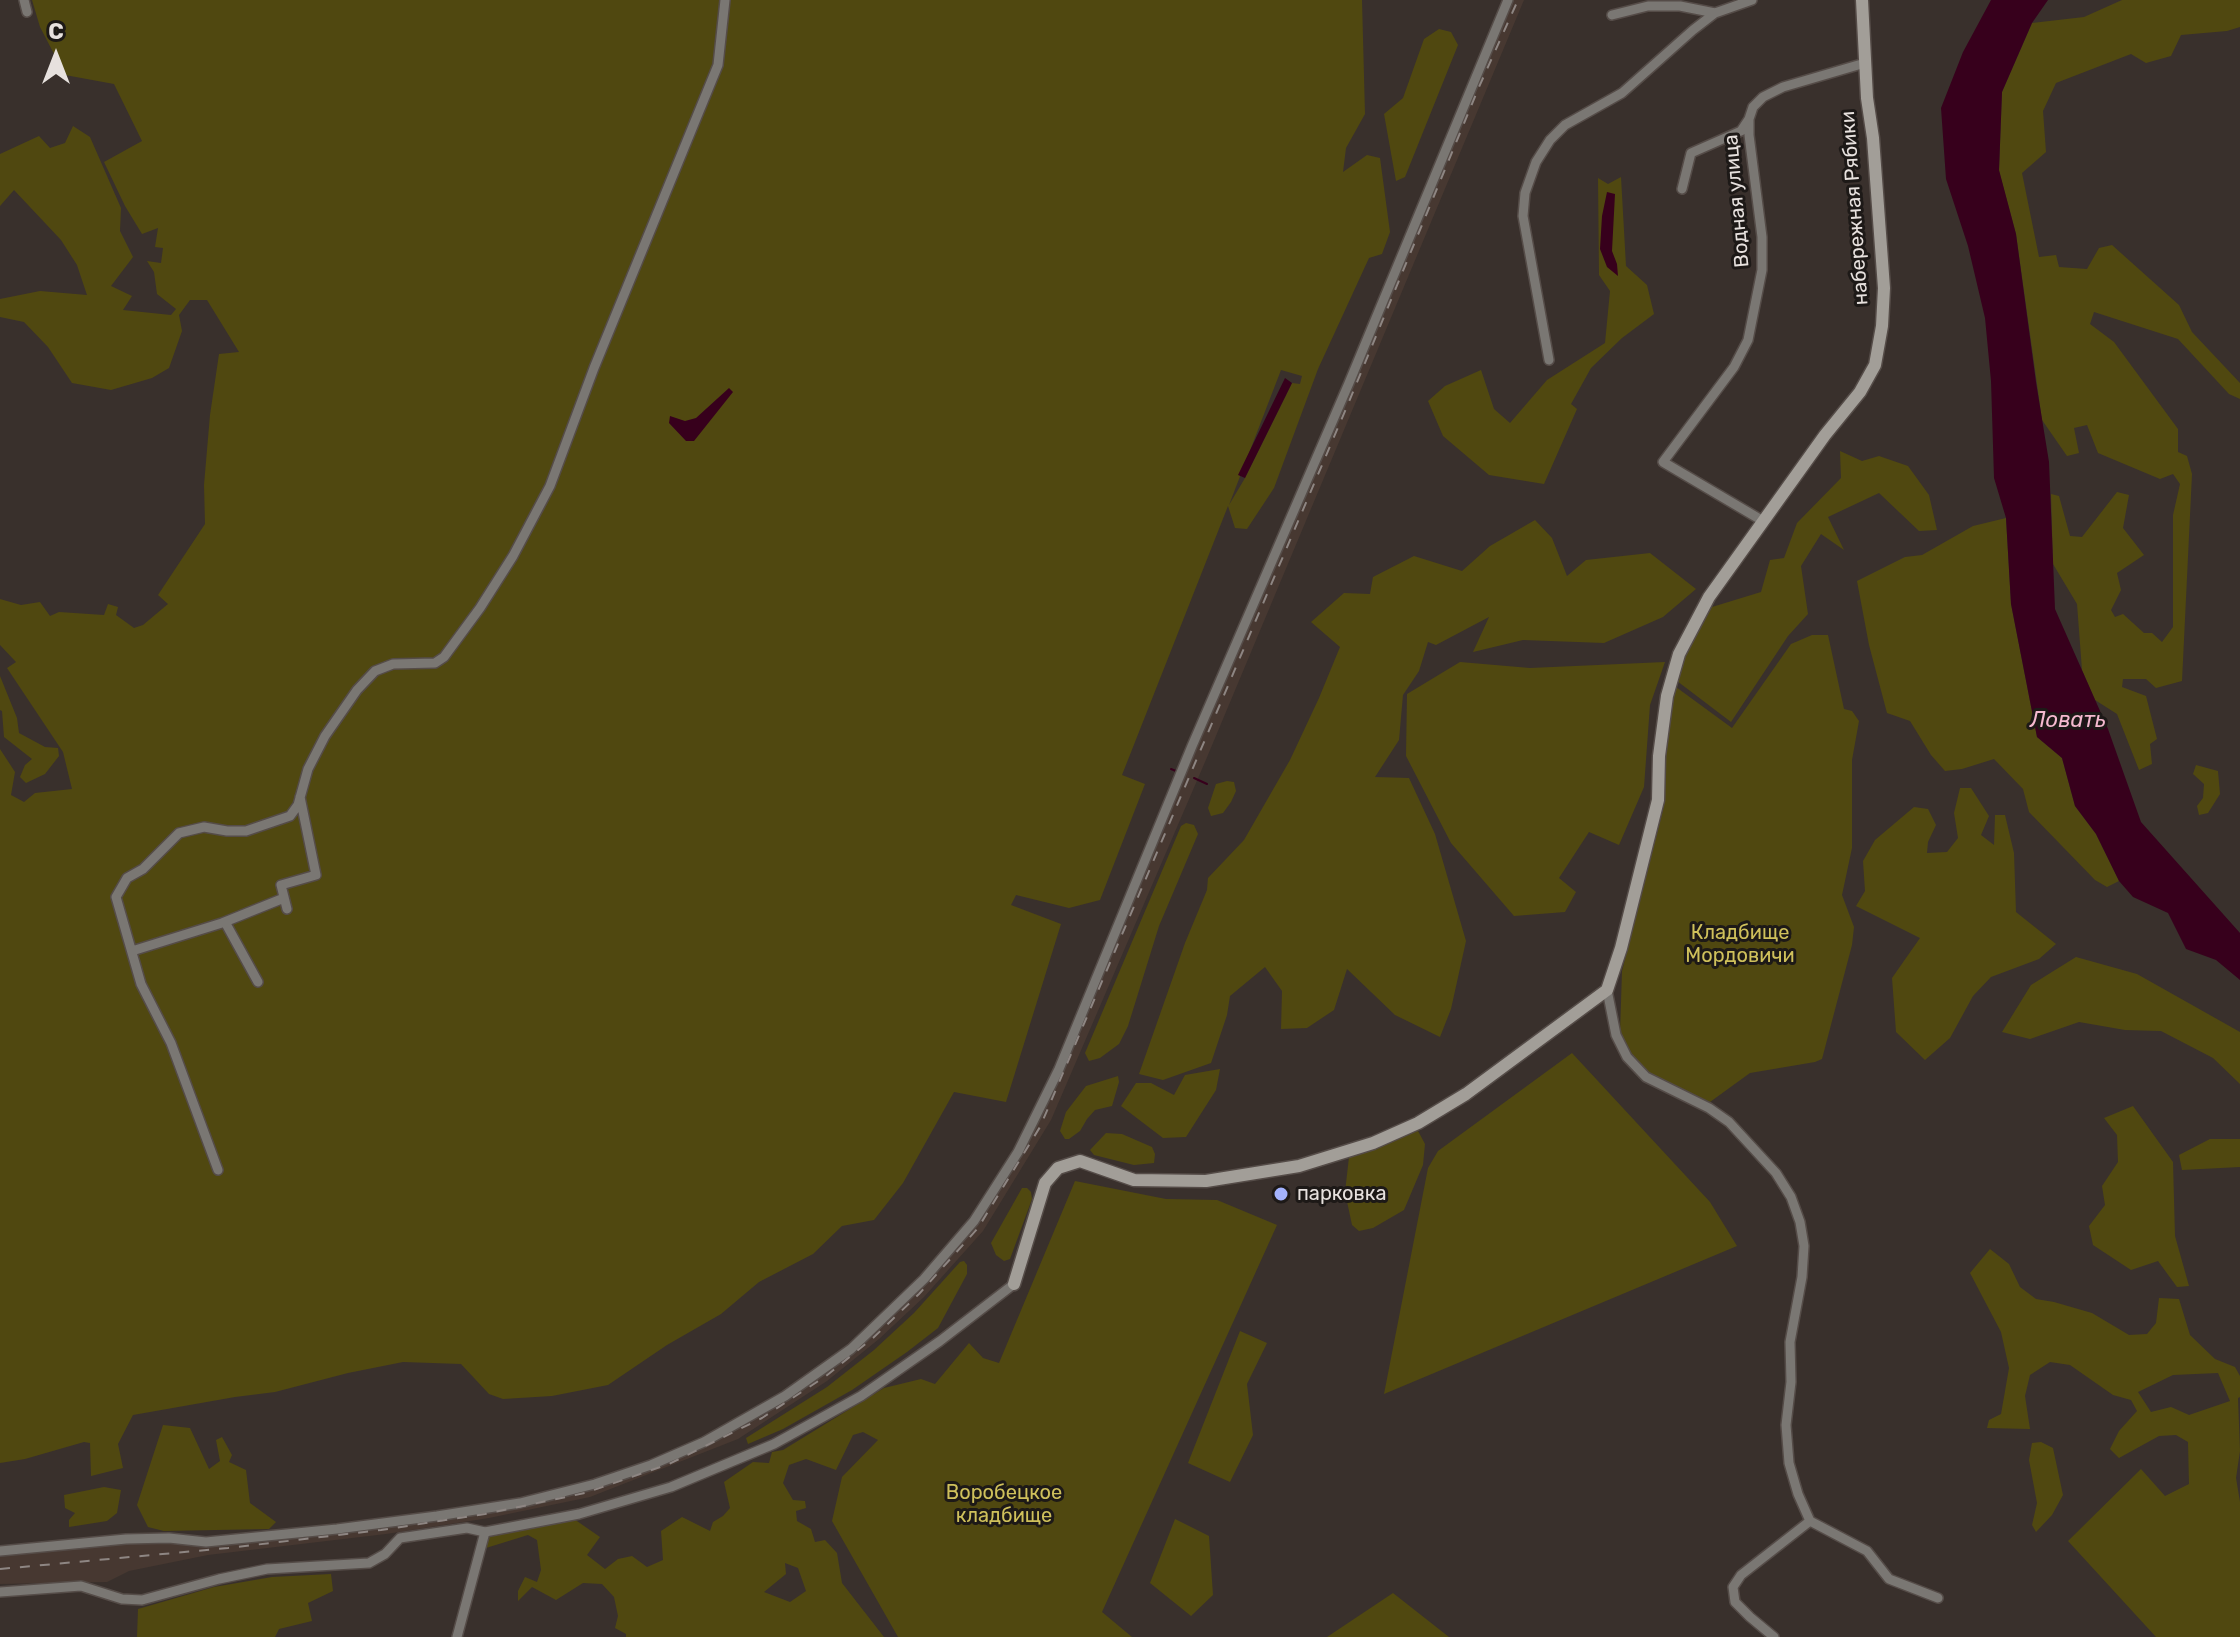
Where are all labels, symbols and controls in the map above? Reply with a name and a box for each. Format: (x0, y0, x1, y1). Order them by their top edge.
north arrow (16, 16, 96, 96)
text: С (48, 18, 64, 45)
street label: набережная Рябики (1836, 110, 1874, 306)
street label: Водная улица (1719, 134, 1755, 268)
water label: Ловать (2030, 708, 2106, 734)
park label: Кладбище Мордовичи (1685, 921, 1795, 968)
place label: парковка (1297, 1182, 1386, 1206)
marker: парковка (1272, 1185, 1290, 1203)
park label: Воробецкое кладбище (946, 1481, 1062, 1528)

